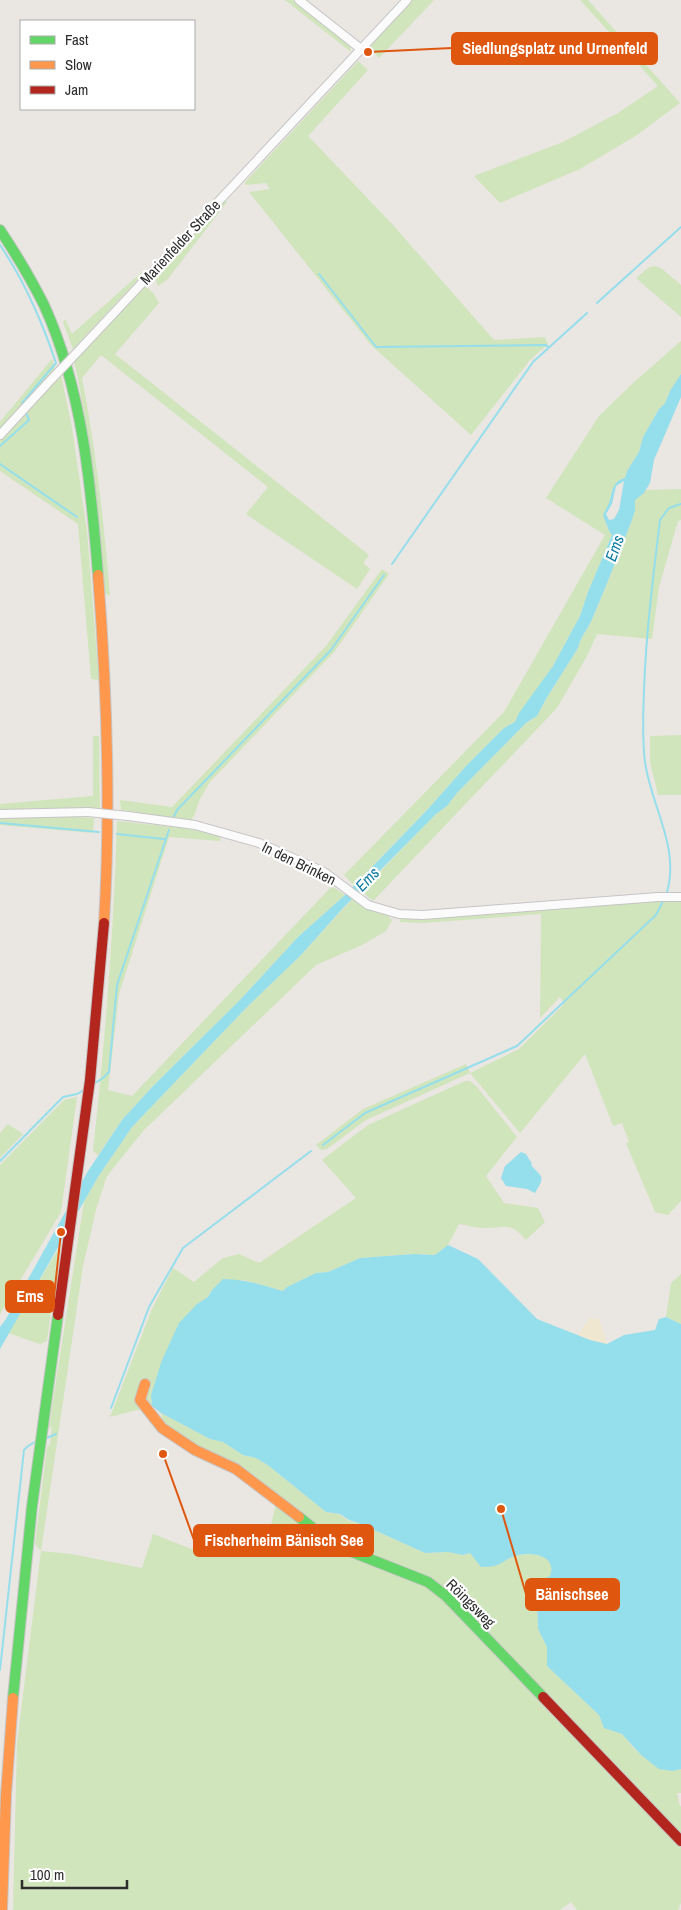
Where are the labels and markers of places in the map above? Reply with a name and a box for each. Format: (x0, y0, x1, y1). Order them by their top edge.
callout: Siedlungsplatz und Urnenfeld (452, 33, 657, 64)
callout: Ems (6, 1281, 54, 1312)
callout: Fischerheim Bänisch See (194, 1525, 373, 1556)
callout: Bänischsee (526, 1579, 619, 1610)

